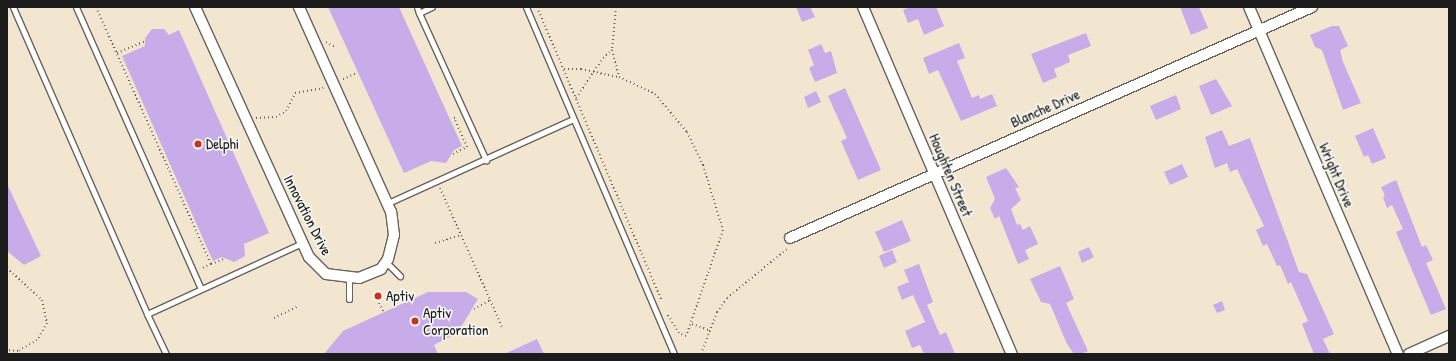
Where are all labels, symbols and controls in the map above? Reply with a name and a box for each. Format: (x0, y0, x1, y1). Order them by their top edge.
street label: Blanche Drive (1008, 85, 1082, 131)
street label: Houghten Street (925, 131, 977, 219)
place label: Delphi (206, 135, 239, 153)
marker: Delphi (193, 139, 203, 149)
street label: Wright Drive (1315, 140, 1359, 210)
street label: Innovation Drive (280, 172, 336, 258)
place label: Aptiv (386, 287, 414, 305)
marker: Aptiv (373, 291, 383, 301)
place label: Aptiv Corporation (423, 303, 489, 338)
marker: Aptiv Corporation (410, 316, 420, 326)

